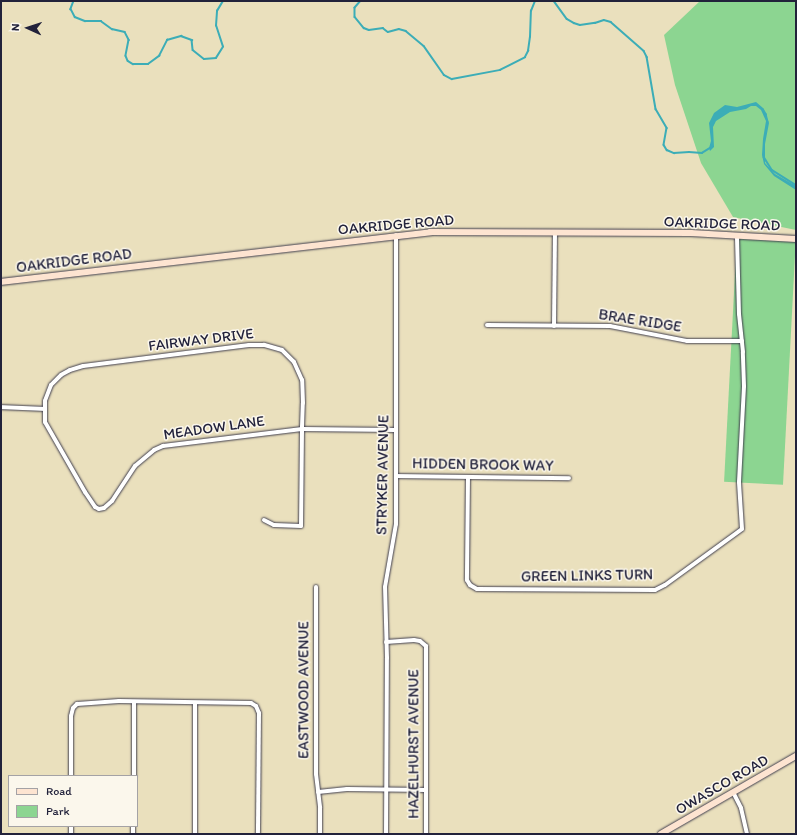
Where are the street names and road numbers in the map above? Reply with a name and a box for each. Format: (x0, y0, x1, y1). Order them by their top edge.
street label: OAKRIDGE ROAD (337, 211, 455, 239)
street label: OAKRIDGE ROAD (664, 213, 780, 235)
street label: OAKRIDGE ROAD (15, 245, 133, 277)
street label: BRAE RIDGE (597, 306, 683, 336)
street label: FAIRWAY DRIVE (147, 325, 255, 355)
street label: MEADOW LANE (162, 412, 266, 444)
street label: STRYKER AVENUE (373, 415, 393, 535)
street label: HIDDEN BROOK WAY (412, 455, 554, 475)
street label: GREEN LINKS TURN (521, 566, 653, 586)
street label: EASTWOOD AVENUE (295, 621, 313, 759)
street label: HAZELHURST AVENUE (405, 670, 423, 818)
street label: OWASCO ROAD (672, 751, 772, 819)

